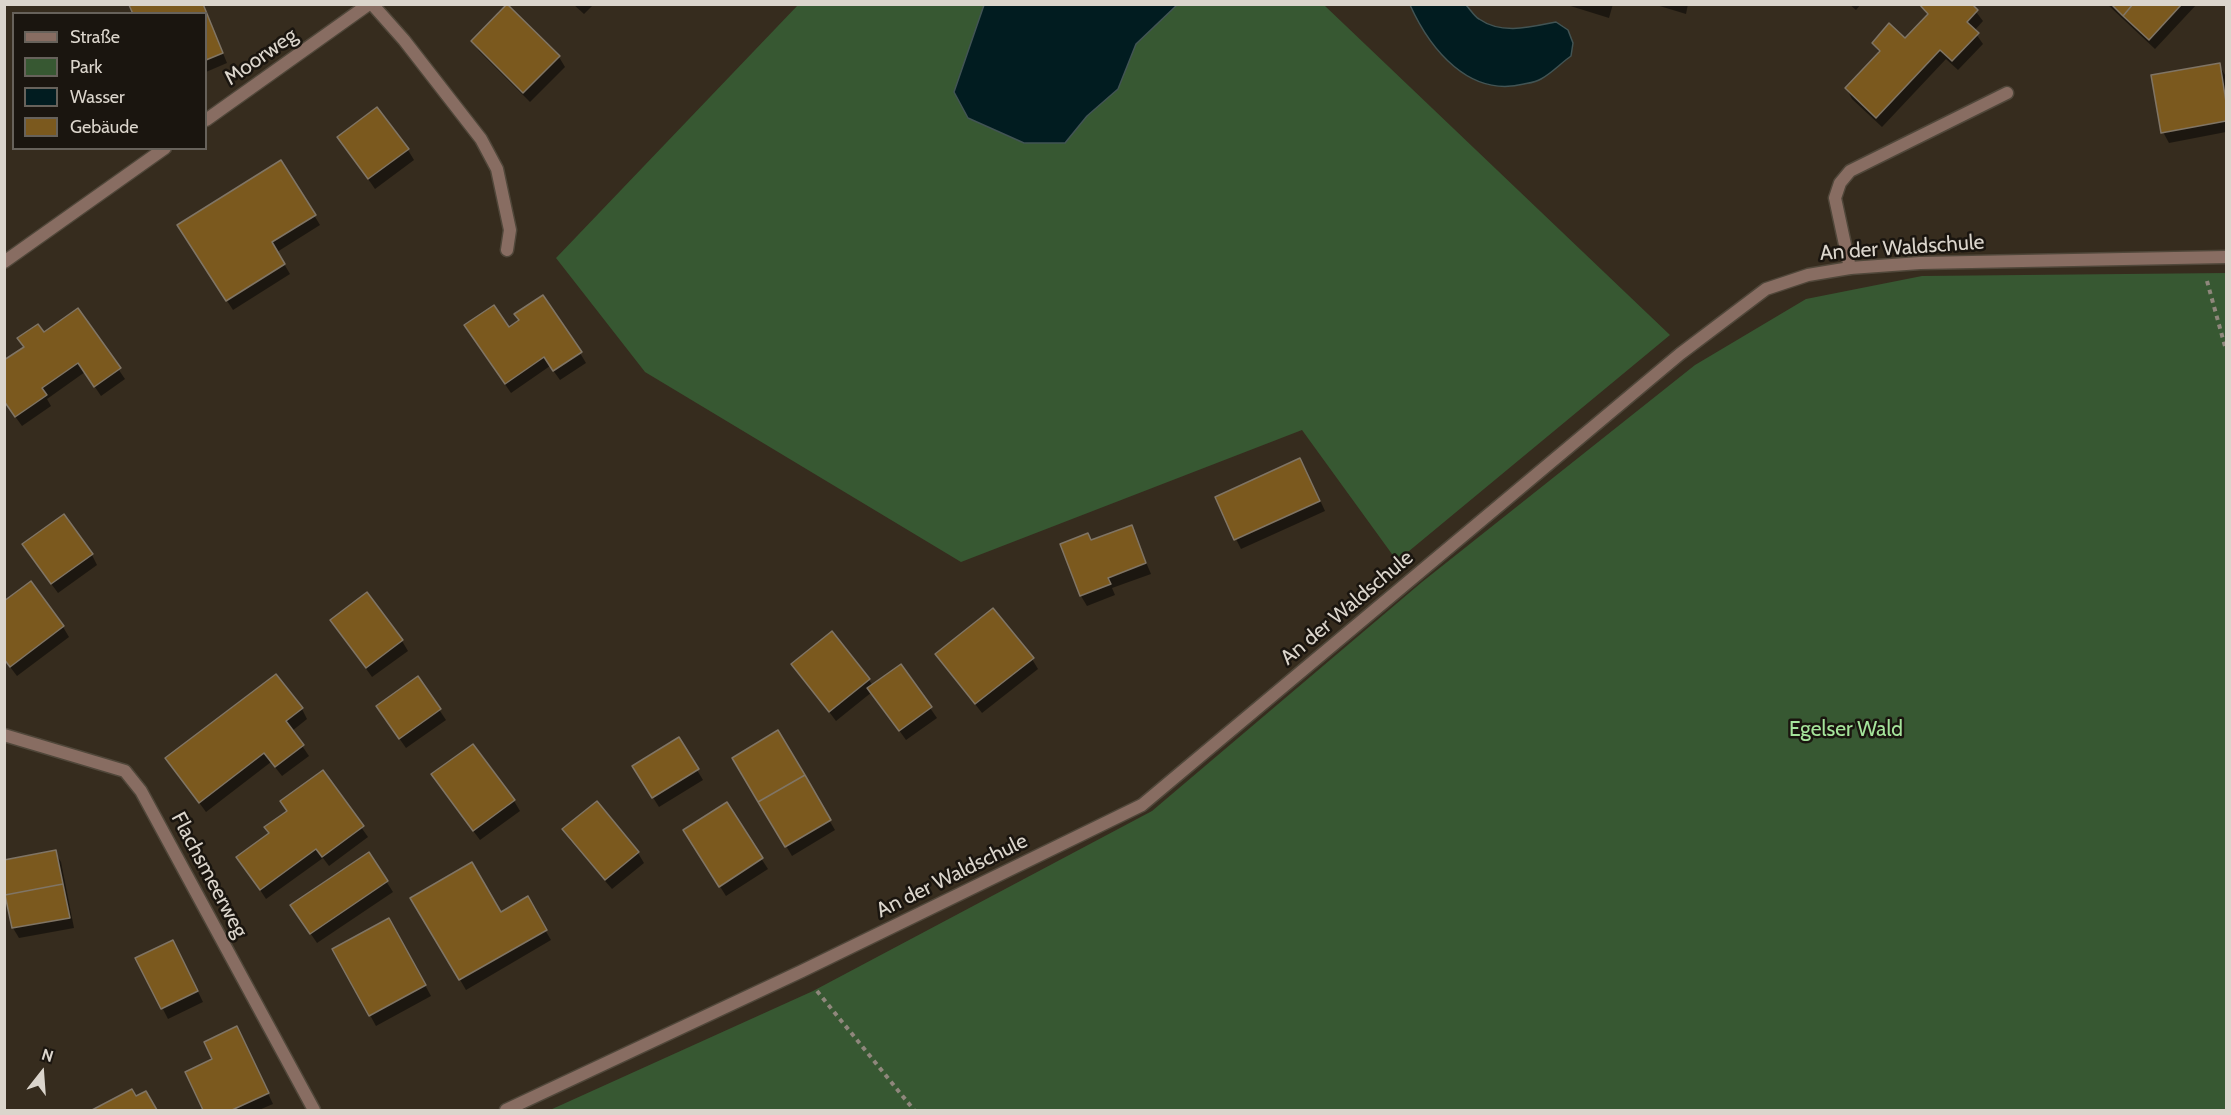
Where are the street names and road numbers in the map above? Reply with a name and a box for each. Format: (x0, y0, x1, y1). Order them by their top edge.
street label: Moorweg (220, 23, 302, 91)
street label: An der Waldschule (1819, 230, 1985, 266)
street label: An der Waldschule (1276, 545, 1418, 671)
street label: Flachsmeerweg (165, 808, 253, 942)
street label: An der Waldschule (872, 829, 1032, 923)

